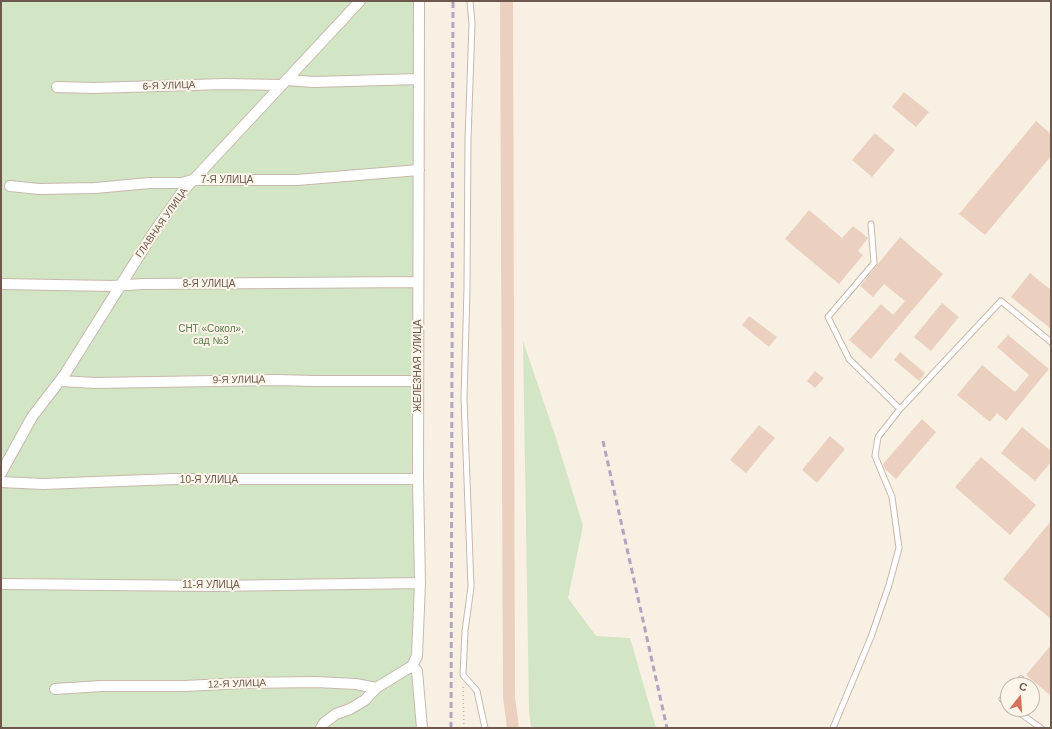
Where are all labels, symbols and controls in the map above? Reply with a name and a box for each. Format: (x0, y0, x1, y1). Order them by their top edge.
street label: 6-Я УЛИЦА (142, 79, 196, 93)
street label: 7-Я УЛИЦА (201, 174, 253, 186)
street label: ГЛАВНАЯ УЛИЦА (133, 186, 191, 260)
street label: 8-Я УЛИЦА (183, 278, 235, 290)
street label: ЖЕЛЕЗНАЯ УЛИЦА (412, 320, 424, 412)
park label: СНТ «Сокол», сад №3 (178, 323, 244, 346)
street label: 9-Я УЛИЦА (213, 374, 265, 386)
street label: 10-Я УЛИЦА (180, 474, 238, 486)
street label: 11-Я УЛИЦА (182, 579, 240, 591)
street label: 12-Я УЛИЦА (208, 677, 266, 691)
north arrow (1000, 677, 1040, 717)
text: С (1018, 680, 1029, 693)

